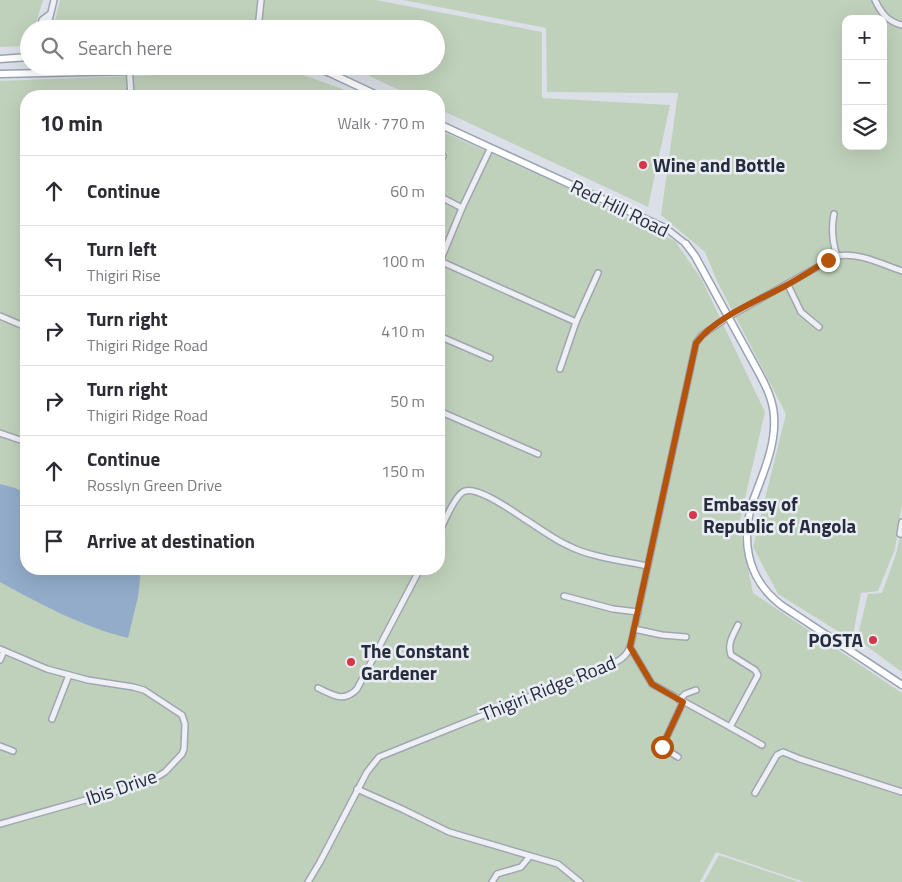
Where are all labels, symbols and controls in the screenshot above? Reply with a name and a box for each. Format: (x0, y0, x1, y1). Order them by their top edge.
map controls (842, 15, 887, 150)
button: + (842, 15, 887, 60)
search box (20, 20, 445, 75)
text: Search here (78, 33, 172, 62)
icon: search (38, 34, 66, 62)
button: − (842, 60, 887, 105)
button: layers (842, 105, 887, 150)
text: 10 min (40, 107, 103, 139)
text: Walk · 770 m (337, 111, 425, 135)
place label: Wine and Bottle (653, 150, 785, 179)
marker: Wine and Bottle (637, 159, 649, 171)
street label: Red Hill Road (566, 171, 674, 244)
text: Continue (87, 176, 160, 205)
icon: ahead (40, 177, 68, 205)
text: 60 m (390, 179, 425, 203)
text: Turn left (87, 234, 157, 263)
icon: left (40, 247, 68, 275)
text: 100 m (381, 249, 425, 273)
route end (817, 249, 840, 272)
text: Thigiri Rise (87, 263, 161, 287)
text: Turn right (87, 304, 168, 333)
icon: right (40, 317, 68, 345)
text: 410 m (381, 319, 425, 343)
text: Thigiri Ridge Road (87, 333, 208, 357)
text: Turn right (87, 374, 168, 403)
icon: right (40, 387, 68, 415)
text: 50 m (390, 389, 425, 413)
text: Thigiri Ridge Road (87, 403, 208, 427)
text: Continue (87, 444, 160, 473)
icon: ahead (40, 457, 68, 485)
text: 150 m (381, 459, 425, 483)
text: Rosslyn Green Drive (87, 473, 222, 497)
place label: Embassy of Republic of Angola (703, 489, 857, 540)
marker: Embassy of Republic of Angola (687, 509, 699, 521)
text: Arrive at destination (87, 526, 255, 555)
icon: arrive (40, 527, 68, 555)
place label: POSTA (808, 625, 864, 654)
marker: POSTA (867, 634, 879, 646)
place label: The Constant Gardener (361, 636, 469, 687)
street label: Thigiri Ridge Road (476, 647, 620, 728)
marker: The Constant Gardener (345, 656, 357, 668)
route start (651, 736, 674, 759)
street label: Ibis Drive (81, 761, 160, 812)

